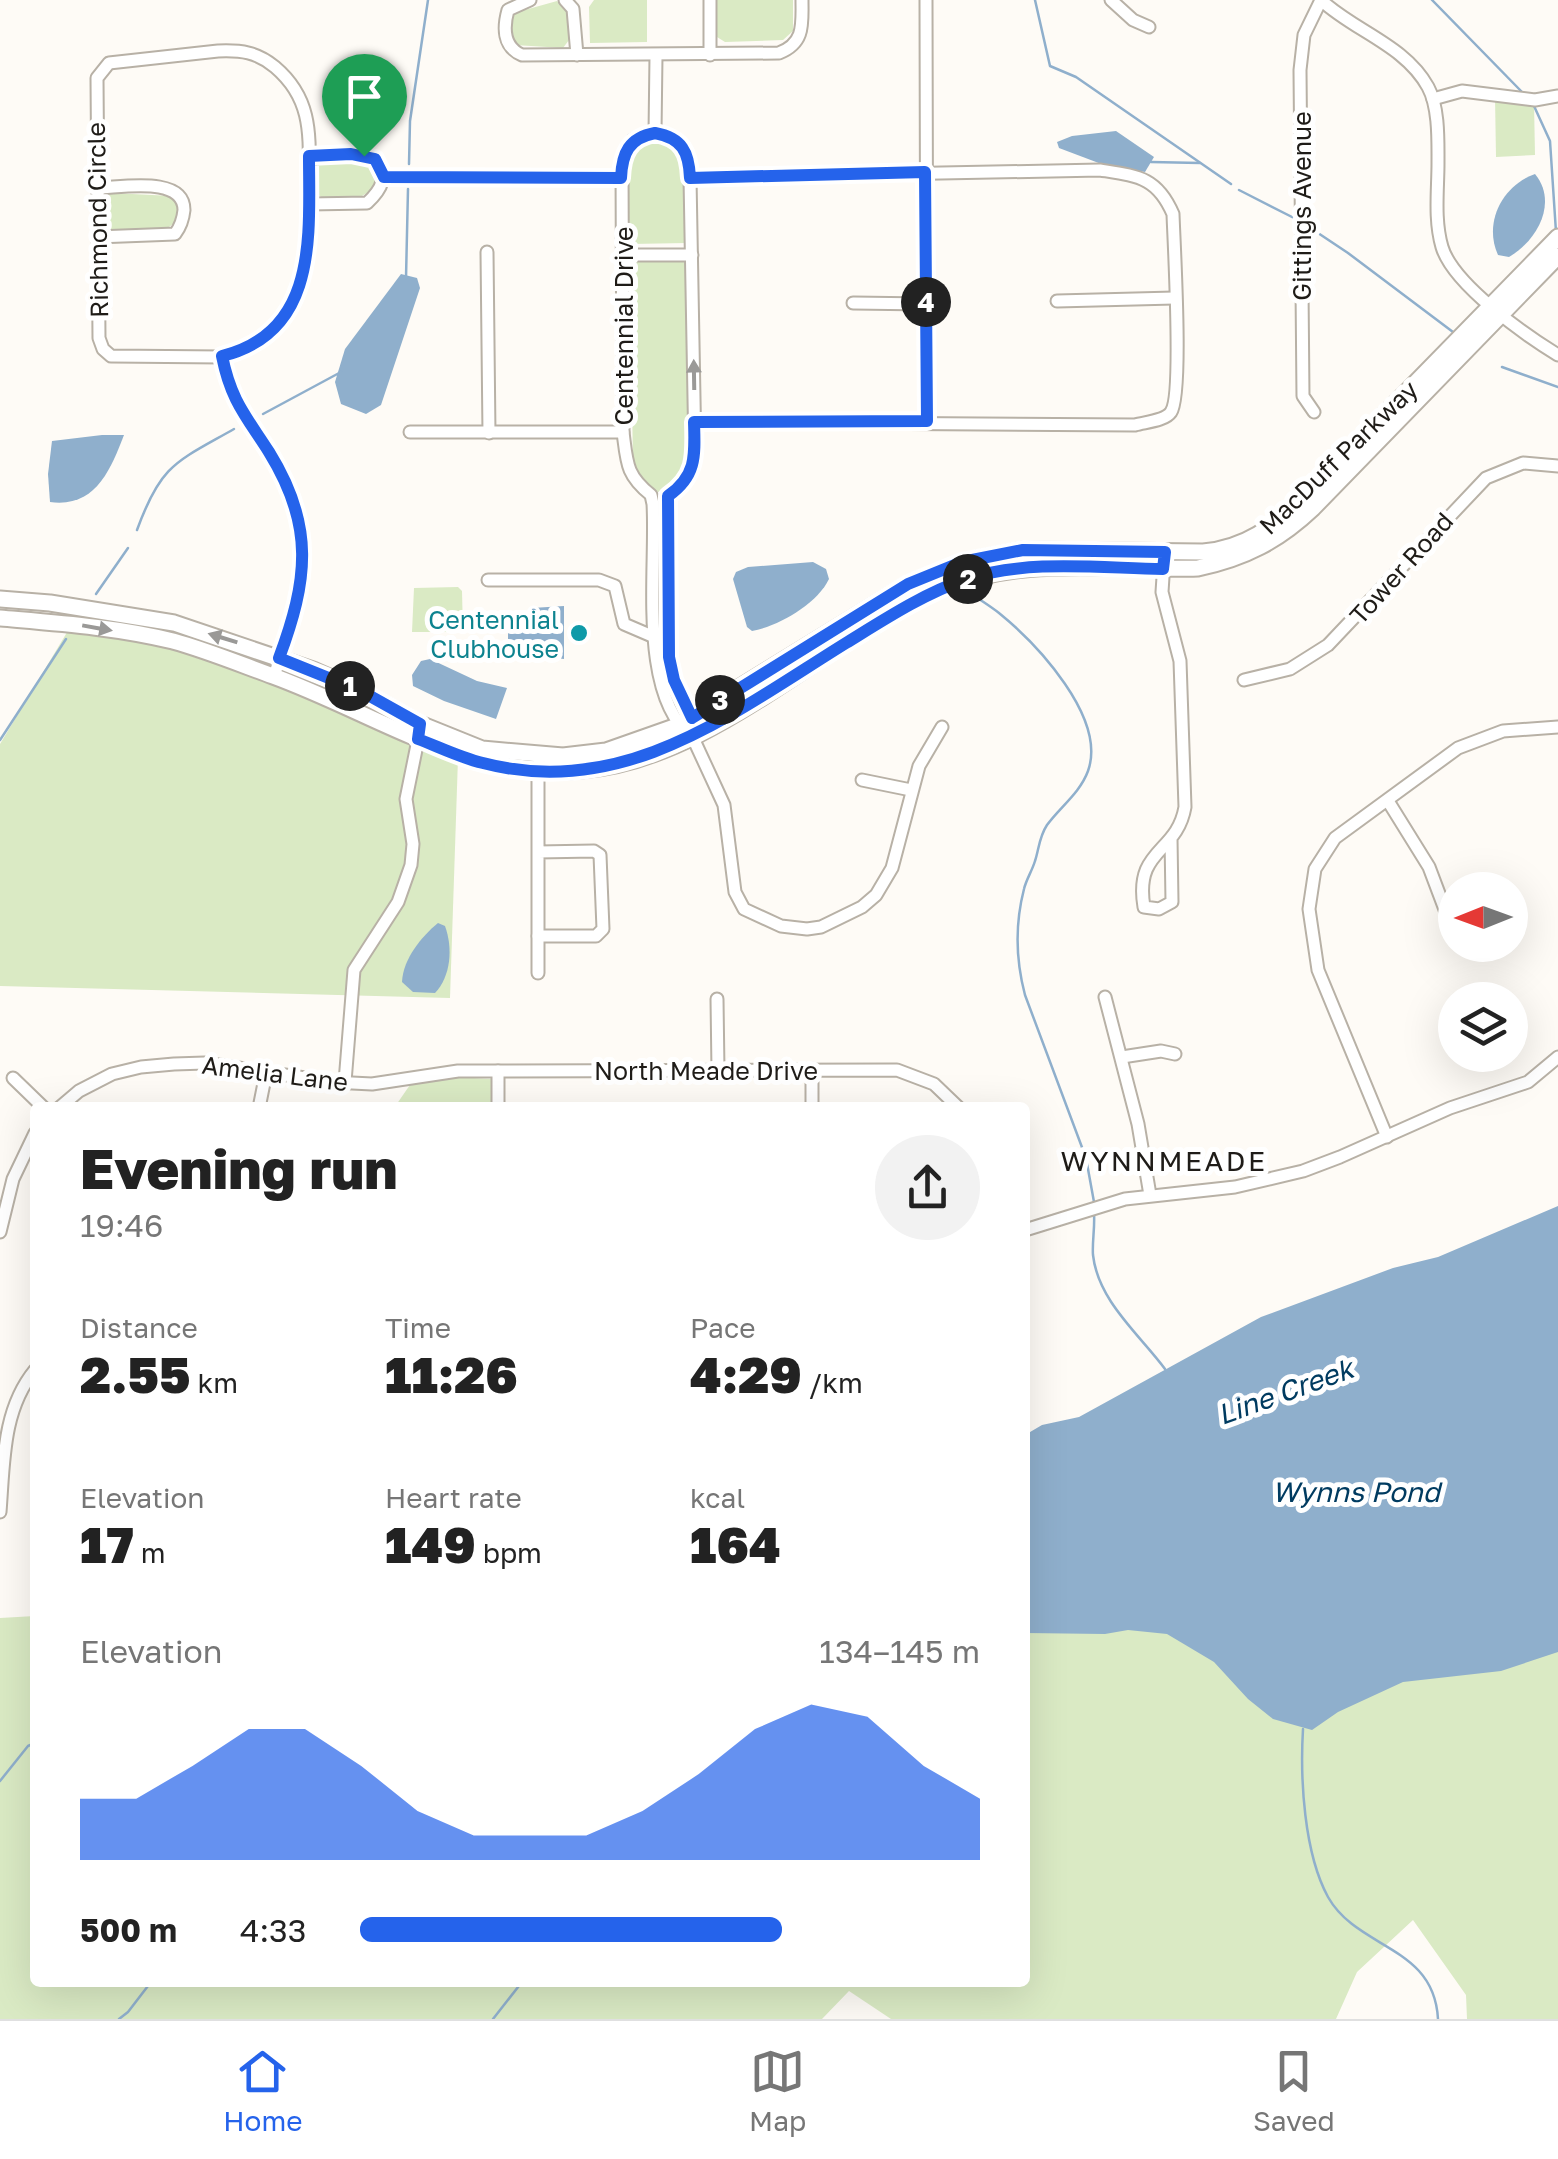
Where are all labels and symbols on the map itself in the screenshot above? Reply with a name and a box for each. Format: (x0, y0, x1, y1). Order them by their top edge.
pin (322, 54, 407, 157)
street label: Gittings Avenue (1286, 111, 1317, 301)
street label: Richmond Circle (80, 122, 114, 318)
street label: Centennial Drive (608, 227, 639, 425)
pin: 4 (901, 277, 951, 327)
one-way arrow (686, 358, 702, 390)
street label: MacDuff Parkway (1252, 373, 1424, 541)
street label: Tower Road (1343, 506, 1459, 630)
pin: 2 (943, 554, 993, 604)
place label: Centennial Clubhouse (428, 604, 559, 664)
one-way arrow (82, 621, 113, 636)
marker: Centennial Clubhouse (568, 622, 590, 644)
one-way arrow (208, 630, 238, 645)
pin: 1 (325, 661, 375, 711)
pin: 3 (695, 675, 745, 725)
north arrow (1438, 872, 1528, 962)
street label: Amelia Lane (200, 1049, 350, 1097)
street label: North Meade Drive (594, 1055, 818, 1086)
district label: WYNNMEADE (1060, 1144, 1268, 1177)
water label: Line Creek (1213, 1350, 1360, 1431)
water label: Wynns Pond (1272, 1475, 1443, 1508)

